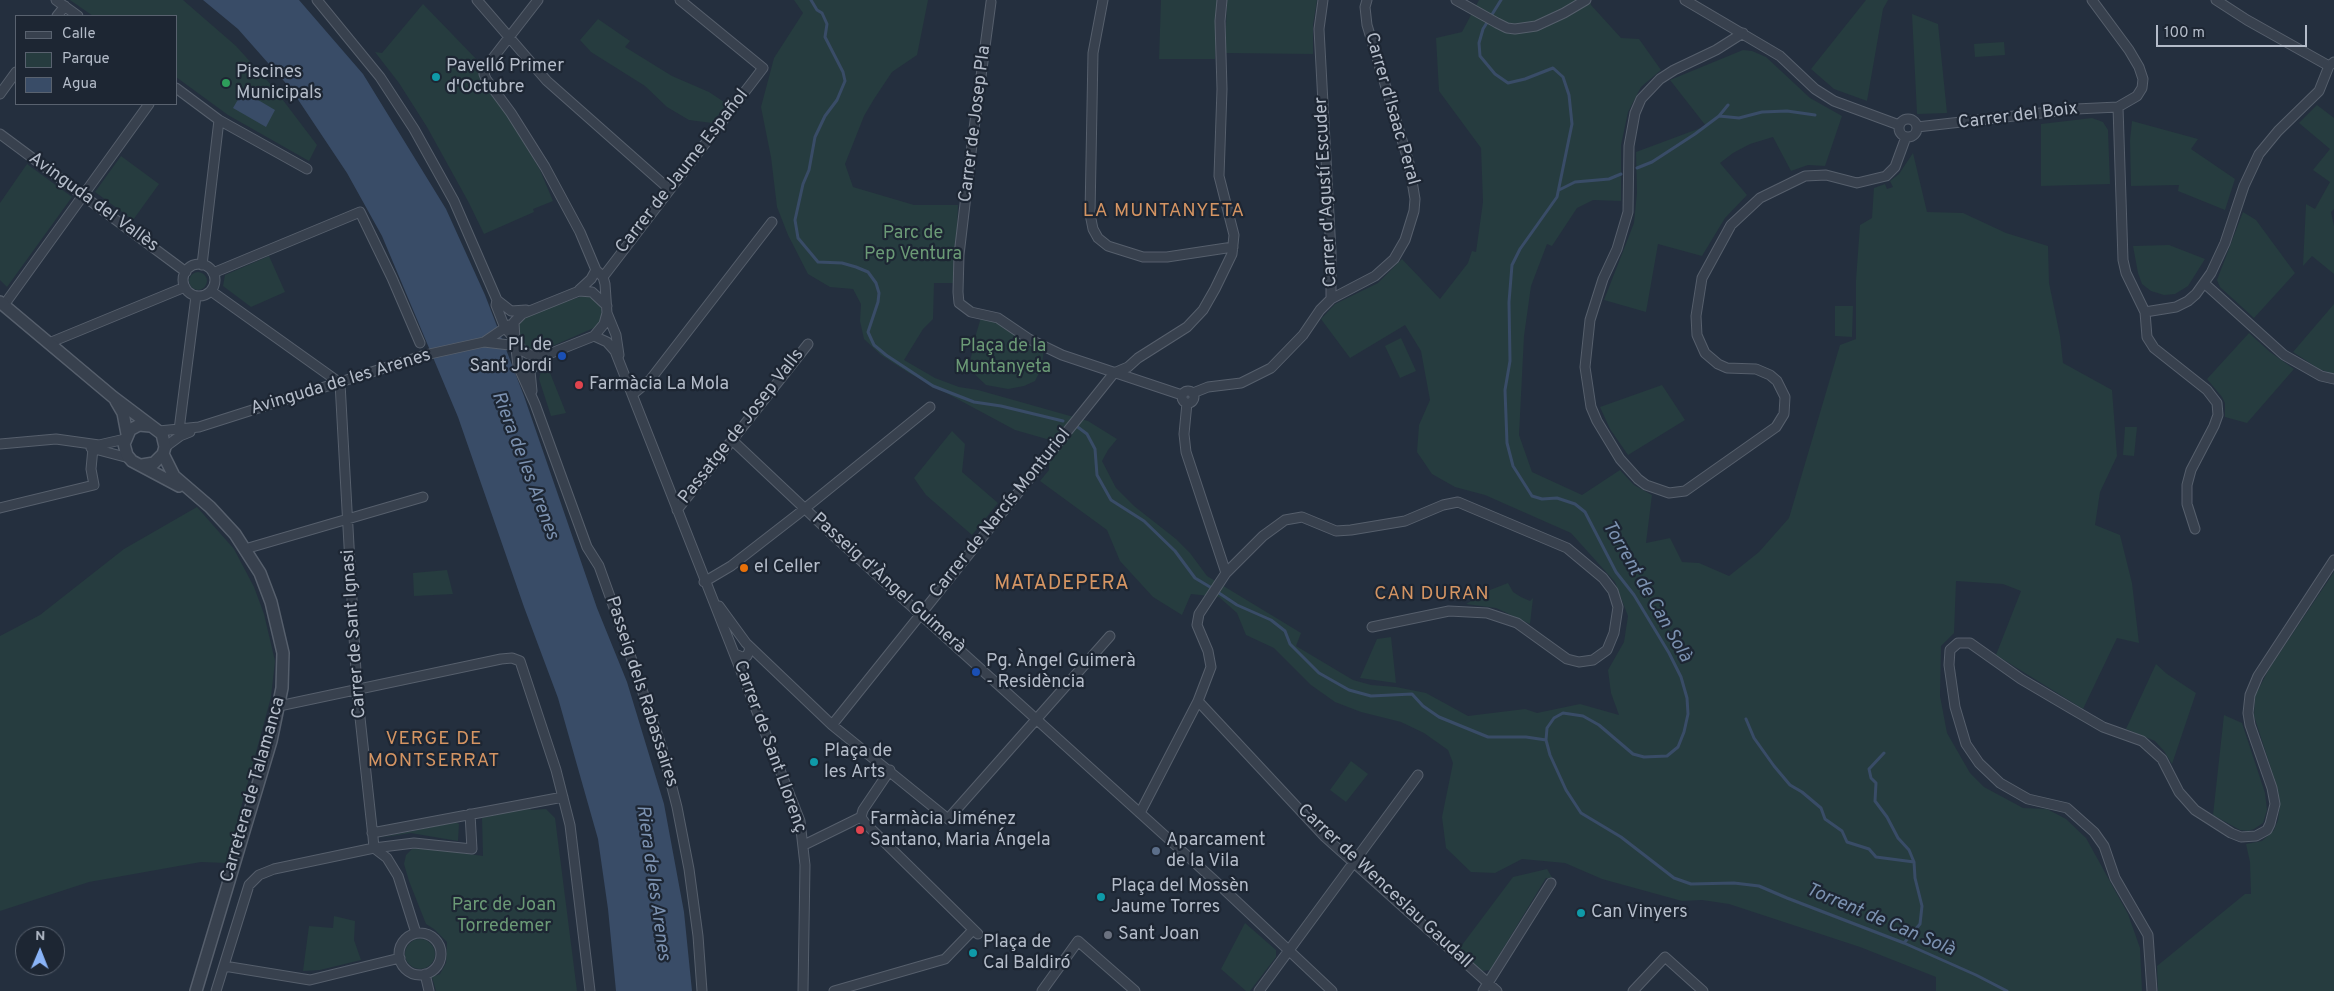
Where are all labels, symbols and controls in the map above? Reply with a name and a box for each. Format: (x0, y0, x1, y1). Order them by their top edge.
legend (15, 15, 178, 105)
scale bar (2159, 15, 2310, 47)
text: 100 m (2164, 24, 2205, 43)
text: Calle (62, 25, 96, 44)
street label: Carrer d'Isaac Peral (1359, 30, 1423, 188)
street label: Carrer de Josep Pla (956, 44, 996, 204)
text: Parque (62, 50, 110, 69)
place label: Pavelló Primer d'Octubre (446, 56, 564, 98)
place label: Piscines Municipals (236, 62, 322, 104)
marker: Pavelló Primer d'Octubre (430, 71, 442, 83)
text: Agua (62, 75, 97, 94)
marker: Piscines Municipals (220, 77, 232, 89)
street label: Carrer de Jaume Español (612, 85, 754, 259)
street label: Carrer d'Agustí Escuder (1311, 96, 1343, 288)
street label: Carrer del Boix (1957, 99, 2079, 135)
street label: Avinguda del Vallès (24, 148, 162, 258)
district label: LA MUNTANYETA (1081, 201, 1247, 223)
park label: Parc de Pep Ventura (864, 223, 962, 266)
place label: Pl. de Sant Jordi (470, 335, 552, 378)
park label: Plaça de la Muntanyeta (955, 336, 1051, 378)
street label: Avinguda de les Arenes (248, 345, 434, 421)
street label: Passatge de Josep Valls (675, 345, 809, 509)
marker: Pl. de Sant Jordi (556, 350, 568, 362)
place label: Farmàcia La Mola (589, 374, 729, 396)
marker: Farmàcia La Mola (573, 379, 585, 391)
water label: Riera de les Arenes (485, 389, 563, 543)
street label: Carrer de Narcís Monturiol (926, 425, 1076, 603)
street label: Passeig d'Àngel Guimerà (807, 509, 969, 659)
water label: Torrent de Can Solà (1596, 517, 1696, 667)
street label: Carrer de Sant Ignasi (338, 549, 372, 719)
place label: el Celler (754, 557, 820, 579)
marker: el Celler (738, 562, 750, 574)
district label: MATADEPERA (993, 573, 1131, 597)
district label: CAN DURAN (1373, 584, 1491, 606)
street label: Passeig dels Rabassaires (600, 594, 682, 790)
place label: Pg. Àngel Guimerà - Residència (986, 651, 1136, 694)
street label: Carrer de Sant Llorenç (728, 658, 810, 836)
marker: Pg. Àngel Guimerà - Residència (970, 666, 982, 678)
street label: Carretera de Talamanca (217, 695, 291, 885)
district label: VERGE DE MONTSERRAT (367, 729, 501, 773)
place label: Plaça de les Arts (824, 741, 892, 784)
marker: Plaça de les Arts (808, 756, 820, 768)
street label: Carrer de Wenceslau Gaudall (1292, 800, 1476, 974)
water label: Riera de les Arenes (630, 804, 674, 962)
place label: Farmàcia Jiménez Santano, Maria Ángela (870, 809, 1050, 852)
marker: Farmàcia Jiménez Santano, Maria Ángela (854, 824, 866, 836)
place label: Aparcament de la Vila (1166, 830, 1265, 872)
marker: Aparcament de la Vila (1150, 845, 1162, 857)
place label: Plaça del Mossèn Jaume Torres (1111, 876, 1249, 919)
water label: Torrent de Can Solà (1802, 879, 1958, 963)
marker: Plaça del Mossèn Jaume Torres (1095, 891, 1107, 903)
park label: Parc de Joan Torredemer (452, 895, 556, 938)
place label: Can Vinyers (1591, 902, 1688, 924)
marker: Can Vinyers (1575, 907, 1587, 919)
place label: Sant Joan (1118, 924, 1199, 946)
north arrow (15, 926, 65, 976)
text: N (35, 928, 45, 945)
marker: Sant Joan (1102, 929, 1114, 941)
place label: Plaça de Cal Baldiró (983, 932, 1070, 974)
marker: Plaça de Cal Baldiró (967, 947, 979, 959)

